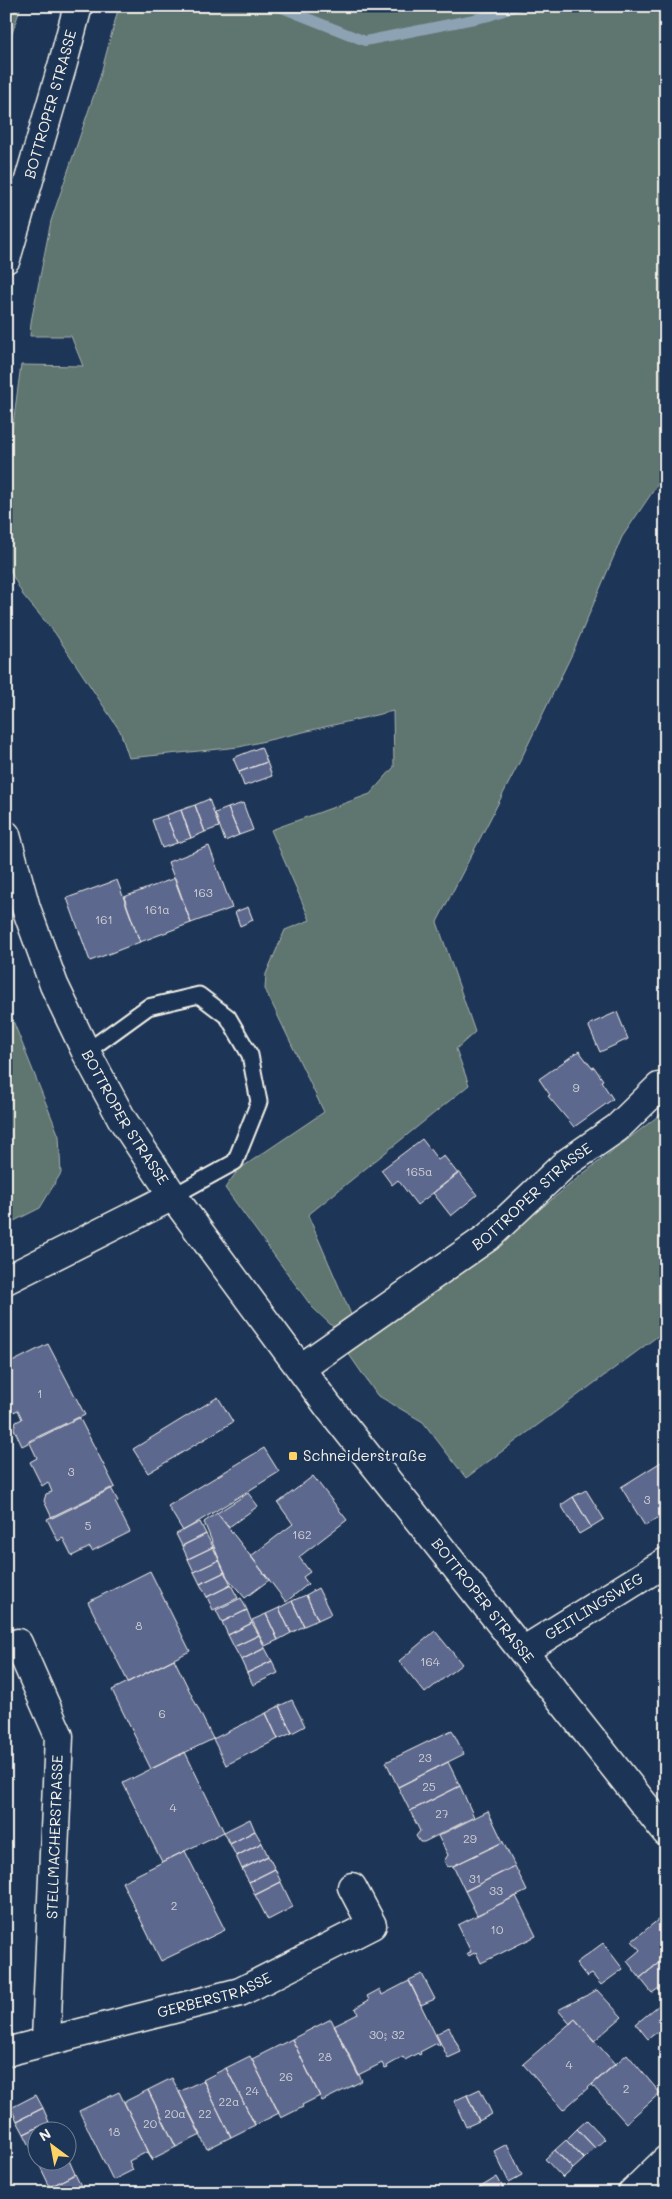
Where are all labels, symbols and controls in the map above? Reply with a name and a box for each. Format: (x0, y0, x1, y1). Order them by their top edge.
street label: BOTTROPER STRASSE (19, 27, 80, 181)
house number: 163 (193, 884, 213, 900)
house number: 161a (144, 901, 170, 917)
house number: 161 (95, 911, 113, 927)
street label: BOTTROPER STRASSE (78, 1046, 174, 1189)
house number: 9 (572, 1079, 580, 1095)
street label: BOTTROPER STRASSE (467, 1137, 596, 1254)
house number: 165a (405, 1163, 433, 1179)
house number: 1 (37, 1385, 43, 1401)
place label: Schneiderstraße (303, 1445, 427, 1465)
marker: Schneiderstraße (287, 1450, 299, 1462)
house number: 3 (67, 1463, 75, 1479)
house number: 3 (643, 1491, 651, 1507)
house number: 5 (85, 1517, 92, 1533)
house number: 162 (292, 1526, 312, 1542)
street label: BOTTROPER STRASSE (428, 1534, 539, 1667)
street label: GEITLINGSWEG (541, 1567, 647, 1644)
house number: 8 (135, 1617, 143, 1633)
house number: 164 (420, 1653, 440, 1669)
house number: 6 (158, 1705, 166, 1721)
house number: 23 (418, 1749, 432, 1765)
street label: STELLMACHERSTRASSE (41, 1754, 67, 1920)
house number: 25 (422, 1778, 436, 1794)
house number: 4 (169, 1799, 177, 1815)
house number: 27 (435, 1805, 449, 1821)
house number: 29 (463, 1830, 477, 1846)
house number: 31 (469, 1870, 481, 1886)
house number: 33 (489, 1882, 503, 1898)
house number: 2 (171, 1897, 177, 1913)
house number: 10 (491, 1921, 504, 1937)
street label: GERBERSTRASSE (155, 1967, 275, 2022)
house number: 30; 32 (369, 2026, 405, 2042)
house number: 28 (318, 2048, 332, 2064)
house number: 4 (565, 2056, 573, 2072)
house number: 26 (279, 2068, 293, 2084)
house number: 2 (623, 2080, 629, 2096)
house number: 24 (245, 2082, 259, 2098)
house number: 22a (219, 2093, 239, 2109)
house number: 20a (164, 2105, 186, 2121)
house number: 22 (198, 2105, 212, 2121)
house number: 20 (143, 2115, 158, 2131)
north arrow (28, 2122, 78, 2172)
house number: 18 (108, 2123, 120, 2139)
text: N (35, 2124, 54, 2145)

